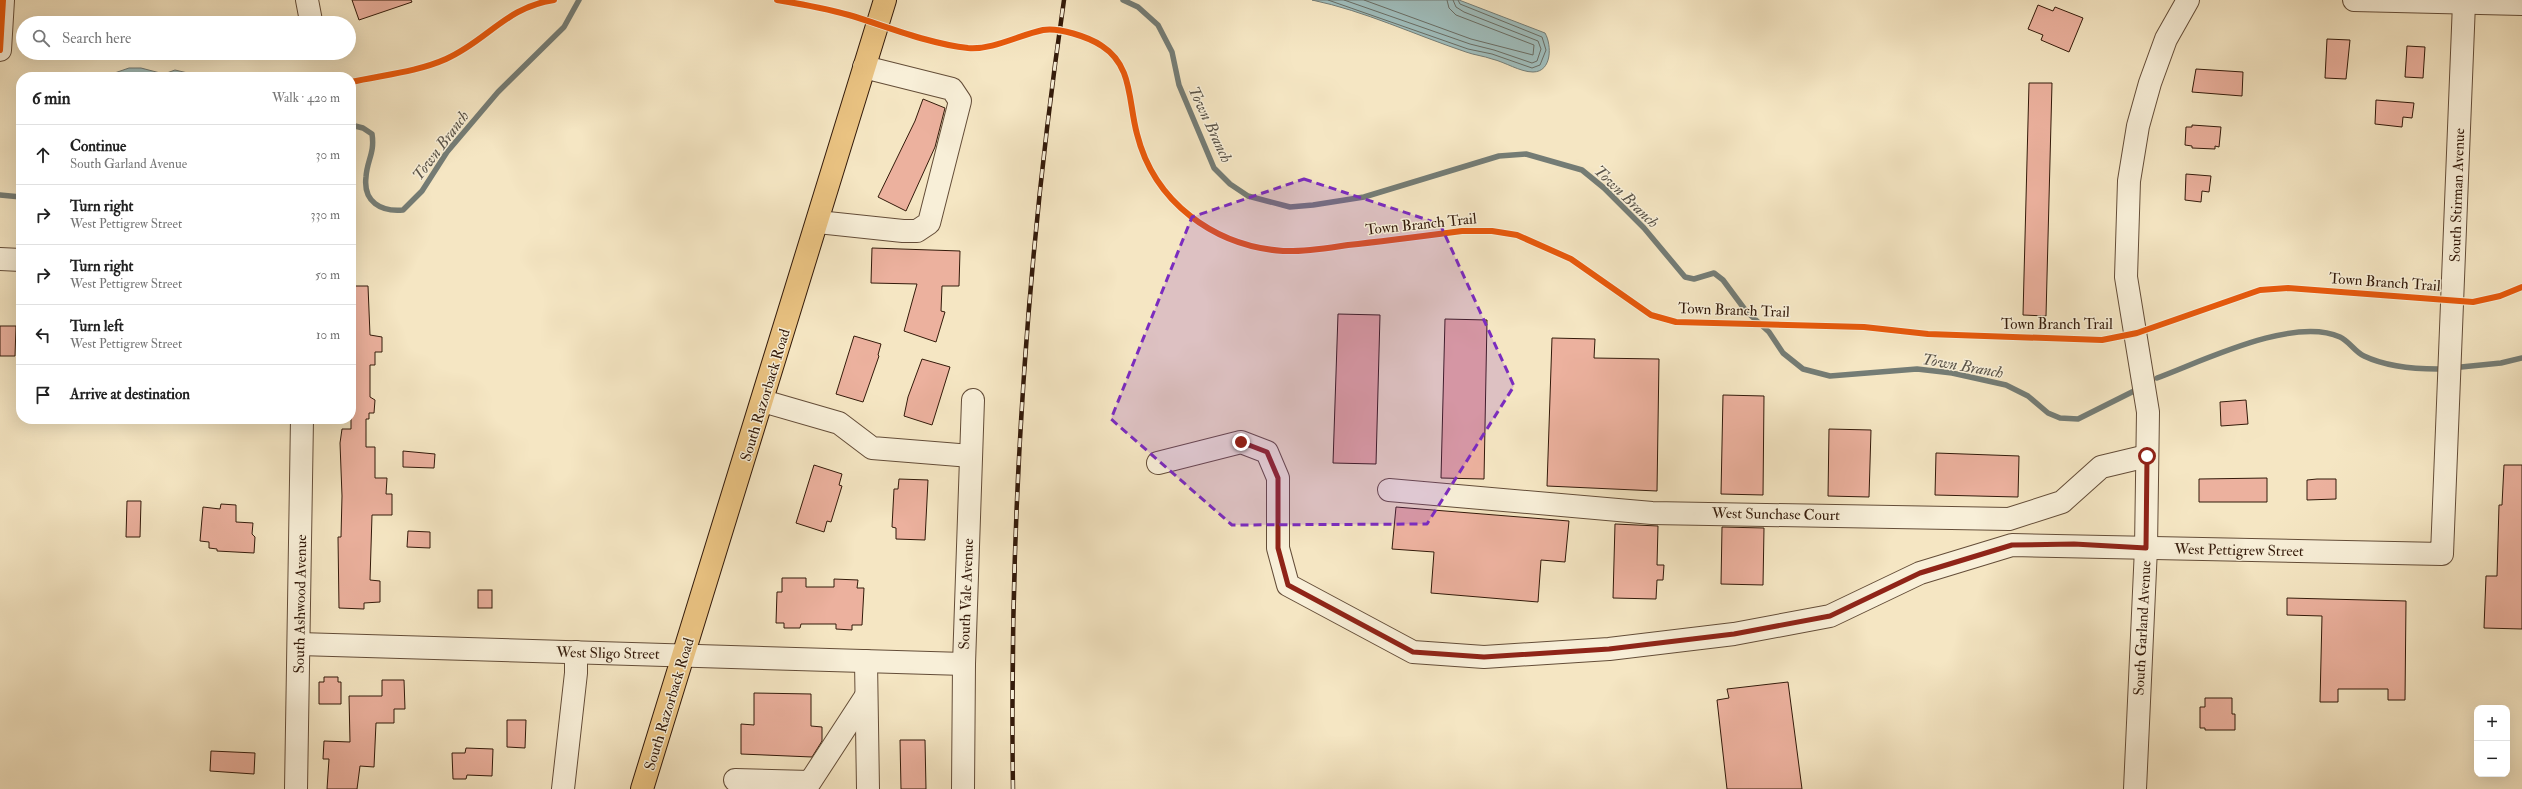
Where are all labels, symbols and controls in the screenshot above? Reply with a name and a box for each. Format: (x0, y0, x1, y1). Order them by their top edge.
search box (16, 16, 356, 60)
icon: search (30, 27, 52, 49)
text: Search here (62, 29, 131, 48)
water label: Town Branch (1184, 83, 1237, 166)
text: 6 min (32, 88, 71, 109)
text: Walk · 420 m (272, 90, 340, 106)
water label: Town Branch (408, 107, 473, 184)
street label: South Stirman Avenue (2446, 128, 2469, 262)
text: Continue (70, 137, 126, 156)
icon: ahead (32, 144, 54, 166)
text: 30 m (316, 147, 340, 163)
text: South Garland Avenue (70, 156, 187, 172)
water label: Town Branch (1590, 161, 1663, 232)
text: Turn right (70, 197, 133, 216)
icon: right (32, 204, 54, 226)
text: 330 m (311, 207, 340, 223)
street label: Town Branch Trail (1364, 209, 1478, 240)
text: West Pettigrew Street (70, 216, 182, 232)
text: Turn right (70, 257, 133, 276)
icon: right (32, 264, 54, 286)
text: 50 m (315, 267, 340, 283)
street label: Town Branch Trail (2329, 269, 2442, 296)
text: West Pettigrew Street (70, 276, 182, 292)
street label: Town Branch Trail (1678, 299, 1790, 322)
street label: Town Branch Trail (2001, 315, 2113, 334)
text: Turn left (70, 317, 124, 336)
icon: left (32, 324, 54, 346)
street label: South Razorback Road (736, 326, 795, 464)
text: 10 m (316, 327, 340, 343)
text: West Pettigrew Street (70, 336, 182, 352)
water label: Town Branch (1921, 349, 2005, 383)
icon: arrive (32, 384, 54, 406)
text: Arrive at destination (70, 385, 190, 404)
route end (1232, 433, 1250, 451)
route start (2138, 447, 2156, 465)
street label: West Sunchase Court (1711, 504, 1840, 525)
street label: South Ashwood Avenue (290, 534, 311, 674)
street label: South Vale Avenue (955, 538, 978, 650)
street label: West Pettigrew Street (2173, 540, 2304, 561)
street label: South Garland Avenue (2129, 560, 2156, 696)
street label: South Razorback Road (640, 635, 699, 773)
street label: West Sligo Street (555, 643, 660, 664)
map controls (2474, 705, 2510, 777)
button: + (2474, 705, 2510, 741)
button: − (2474, 741, 2510, 777)

